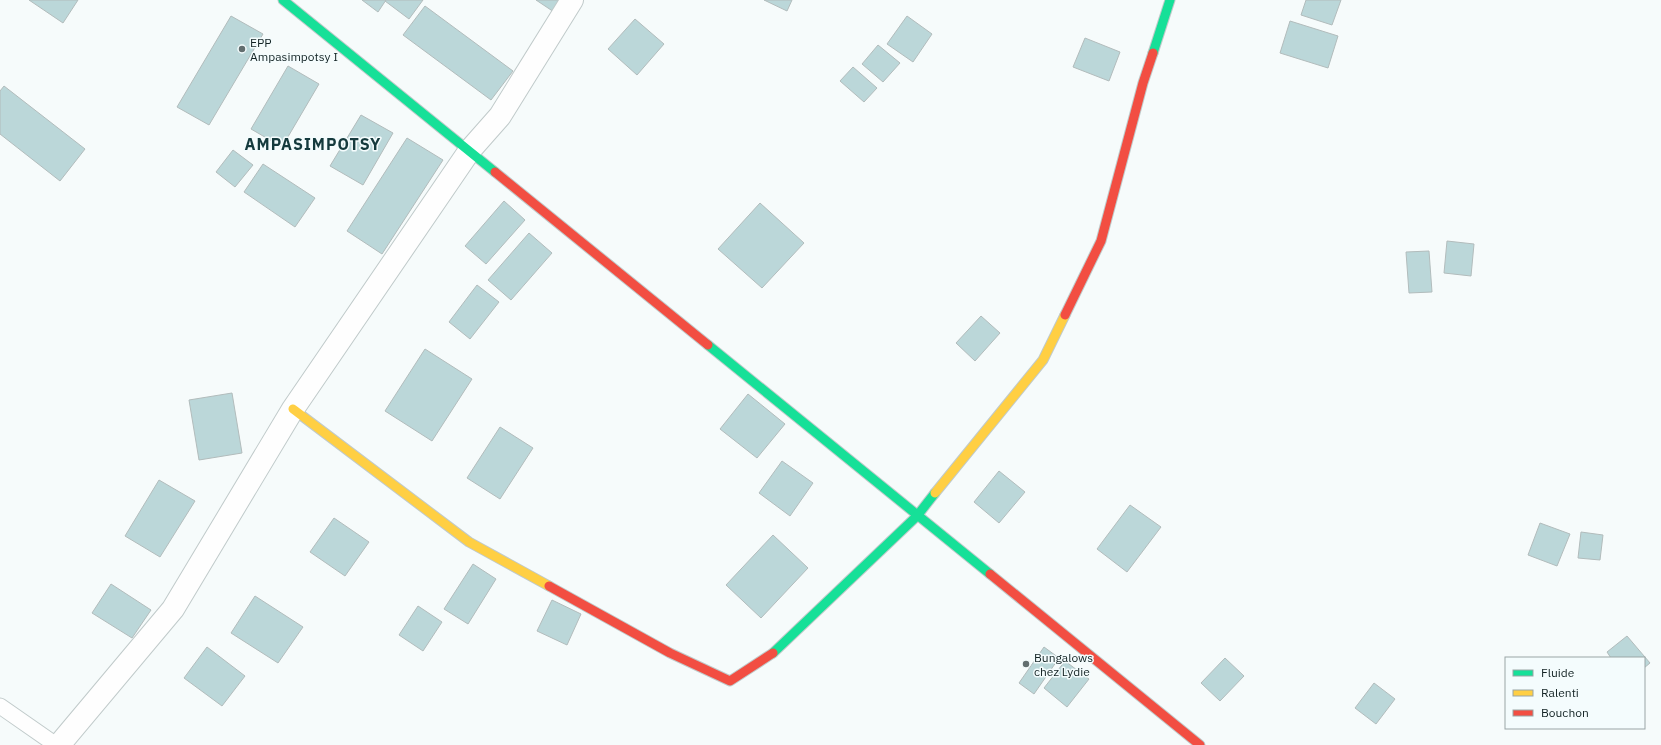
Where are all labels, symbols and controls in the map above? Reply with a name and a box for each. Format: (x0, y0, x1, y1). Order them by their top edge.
place label: EPP Ampasimpotsy I (250, 35, 338, 64)
marker: EPP Ampasimpotsy I (237, 44, 247, 54)
district label: AMPASIMPOTSY (245, 134, 381, 154)
place label: Bungalows chez Lydie (1034, 650, 1093, 679)
legend (1505, 657, 1645, 729)
marker: Bungalows chez Lydie (1021, 659, 1031, 669)
text: Fluide (1541, 665, 1575, 680)
text: Ralenti (1541, 685, 1579, 700)
text: Bouchon (1541, 705, 1589, 720)

